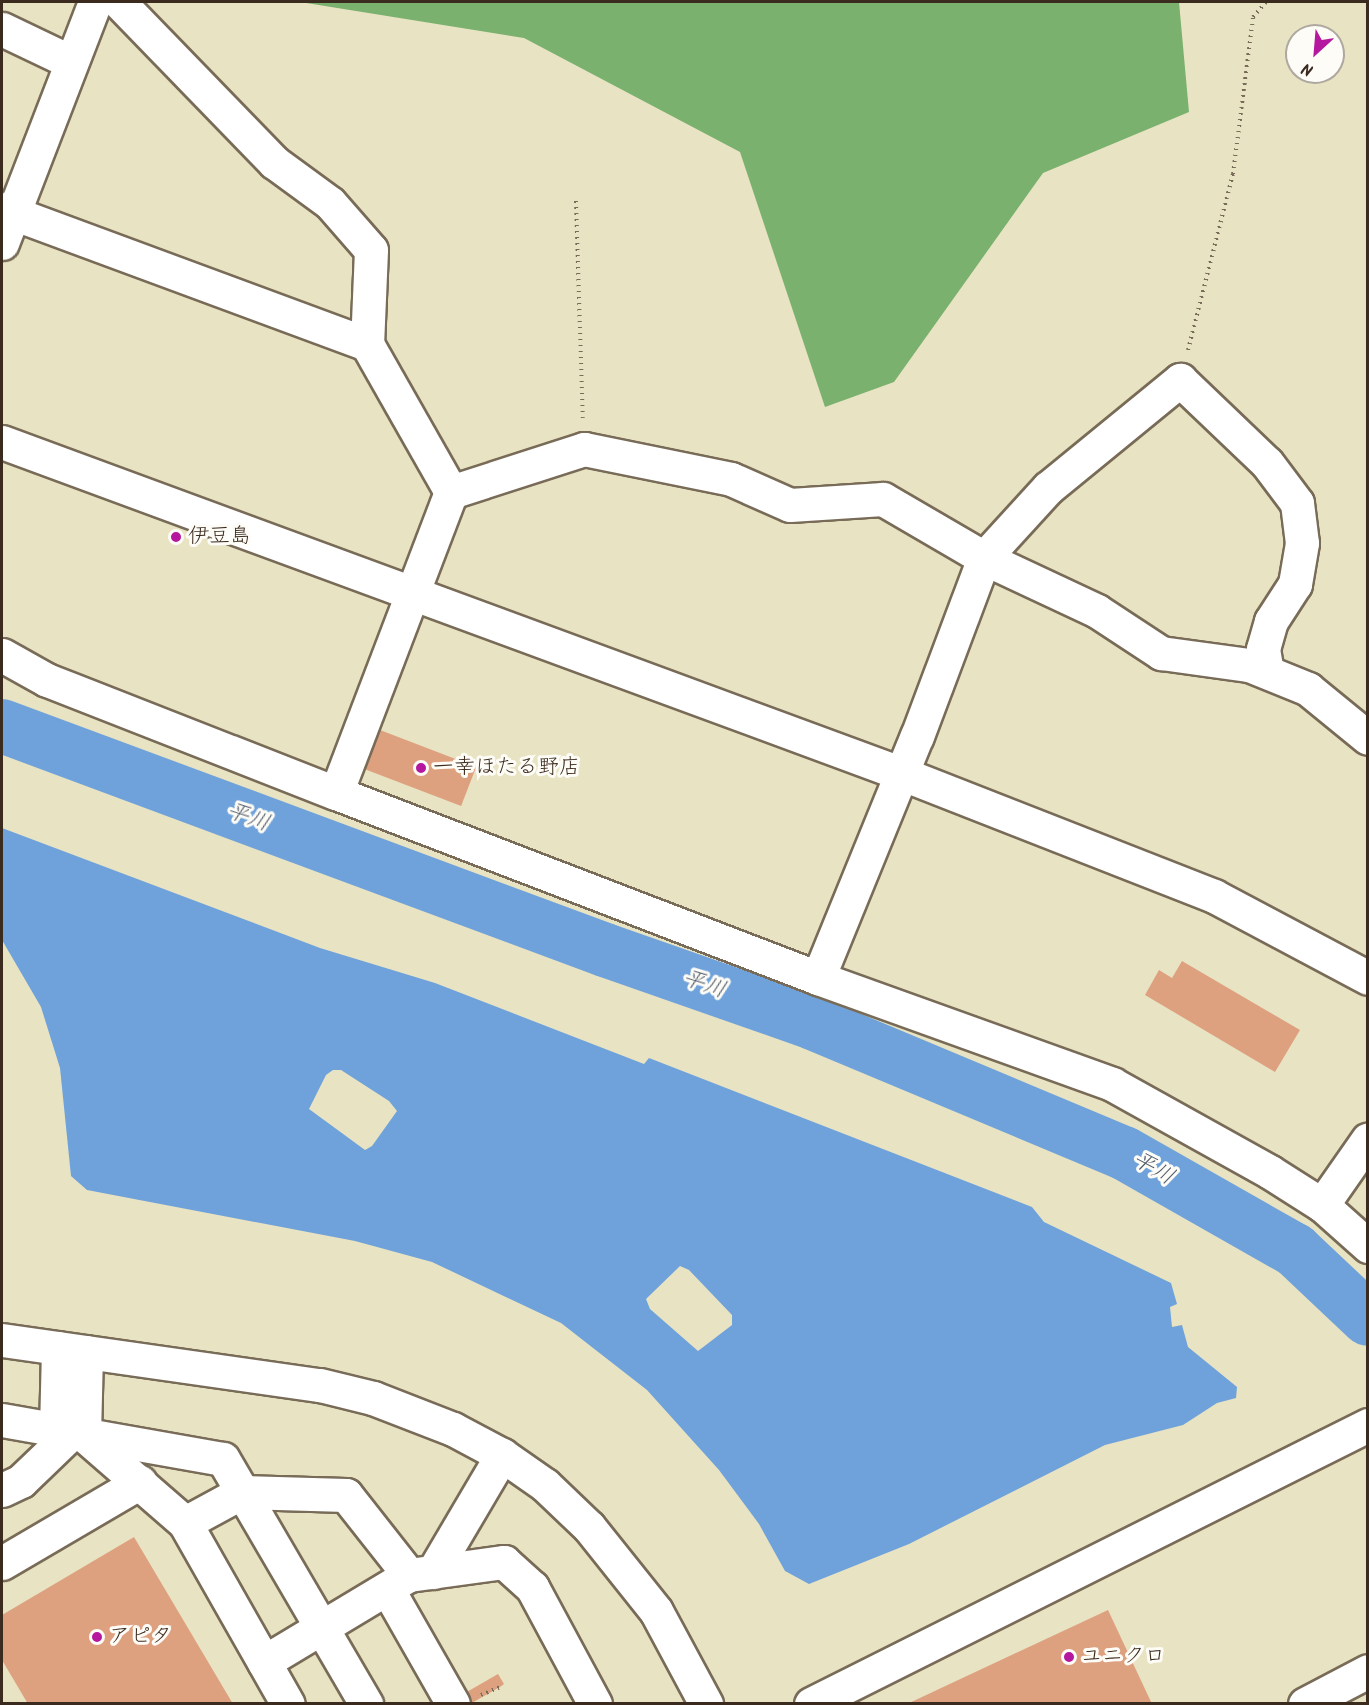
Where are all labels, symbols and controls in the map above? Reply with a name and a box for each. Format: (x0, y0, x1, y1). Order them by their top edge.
north arrow (1285, 24, 1345, 84)
text: N (1298, 55, 1318, 82)
place label: 伊豆島 (188, 524, 251, 550)
marker: 伊豆島 (169, 530, 183, 544)
place label: 一幸ほたる野店 (433, 755, 580, 781)
marker: 一幸ほたる野店 (414, 761, 428, 775)
water label: 平川 (223, 798, 273, 838)
water label: 平川 (679, 965, 729, 1005)
water label: 平川 (1127, 1147, 1179, 1191)
place label: アピタ (109, 1624, 172, 1650)
marker: アピタ (90, 1630, 104, 1644)
place label: ユニクロ (1081, 1644, 1165, 1670)
marker: ユニクロ (1062, 1650, 1076, 1664)

